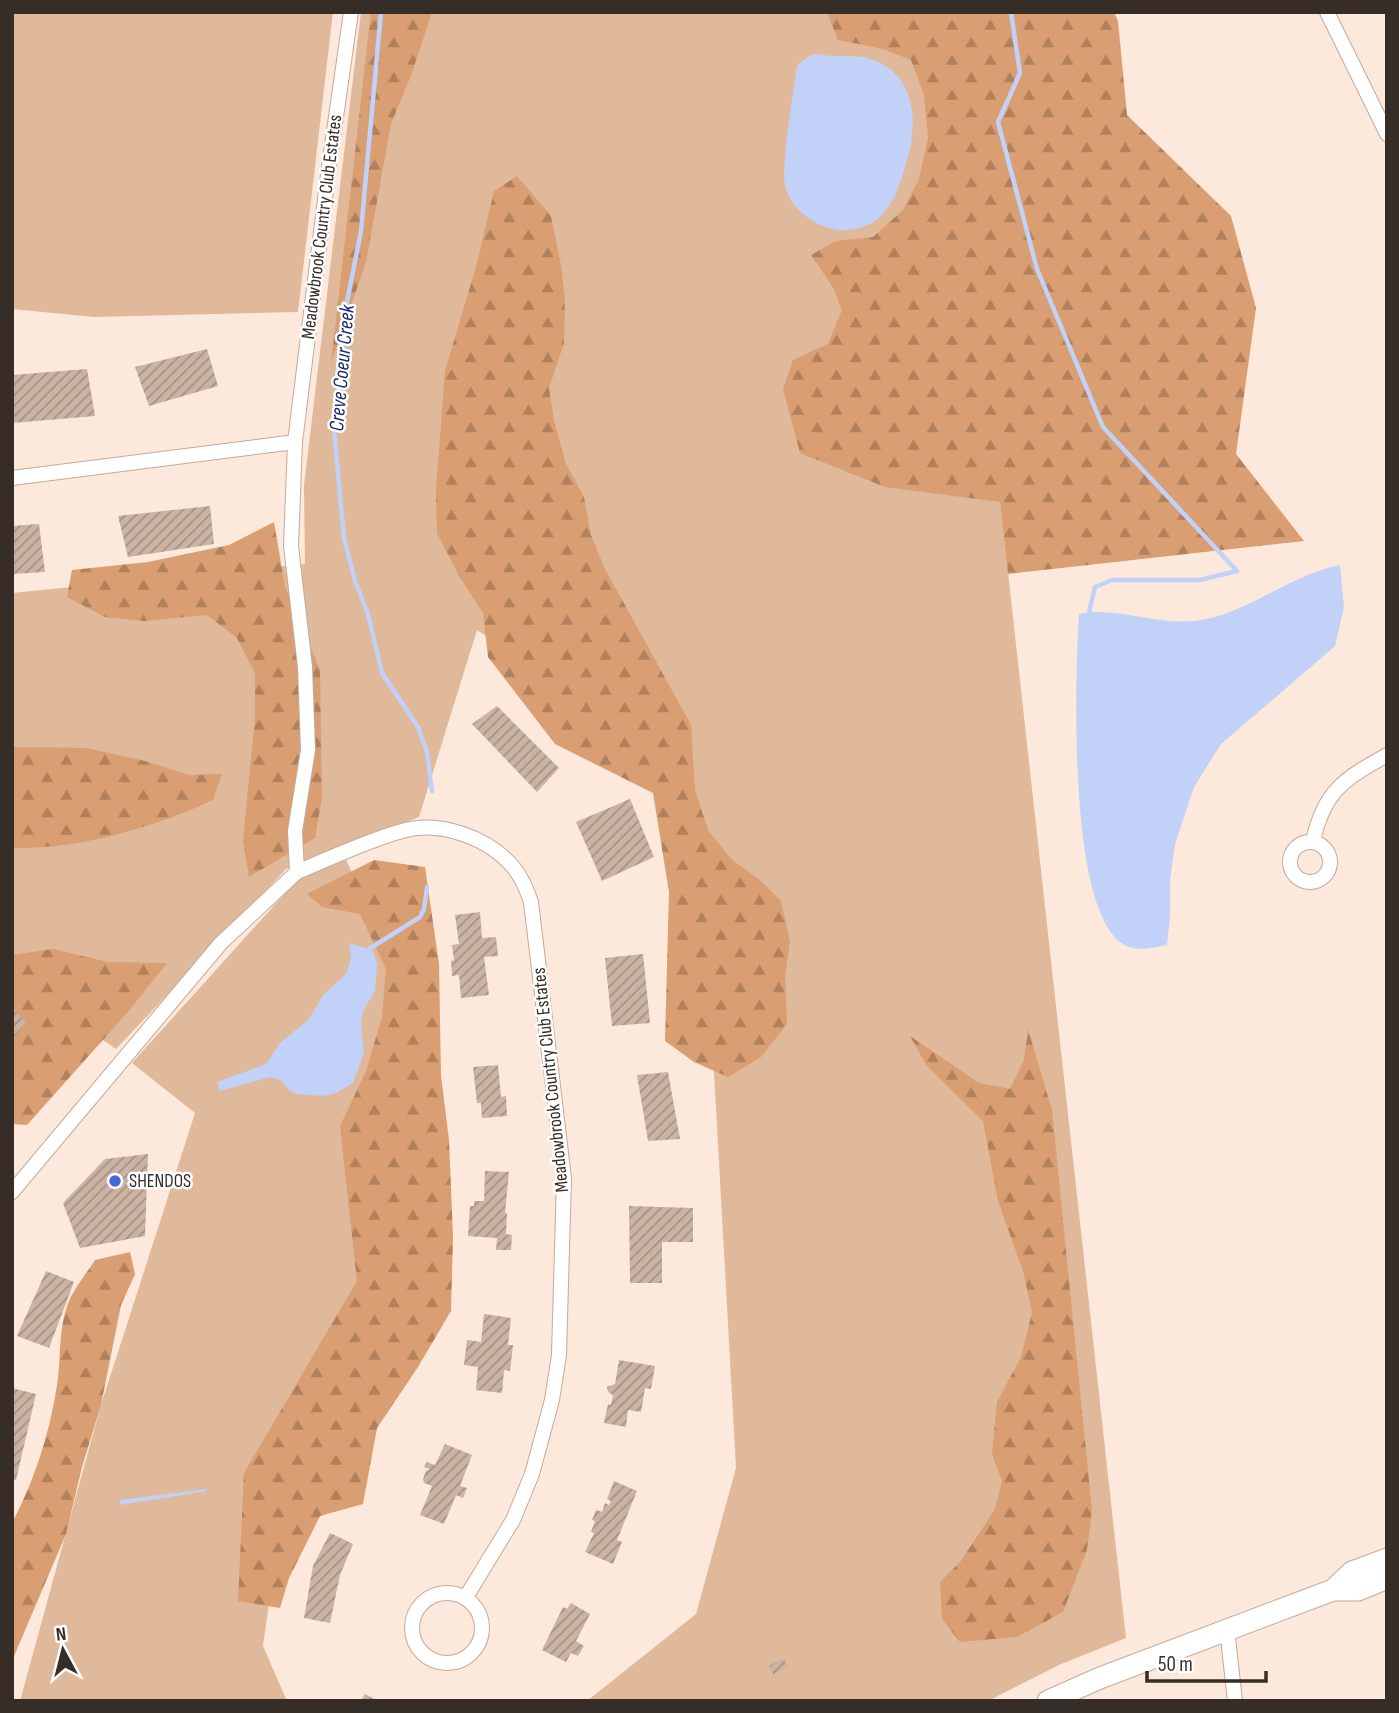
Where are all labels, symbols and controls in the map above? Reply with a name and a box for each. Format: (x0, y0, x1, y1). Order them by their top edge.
street label: Meadowbrook Country Club Estates (297, 113, 347, 341)
water label: Creve Coeur Creek (324, 303, 360, 432)
street label: Meadowbrook Country Club Estates (528, 966, 574, 1194)
place label: SHENDOS (129, 1170, 191, 1193)
marker: SHENDOS (107, 1173, 123, 1189)
north arrow (28, 1615, 98, 1685)
text: N (55, 1623, 68, 1647)
scale bar (1147, 1640, 1266, 1684)
text: 50 m (1158, 1652, 1193, 1677)

